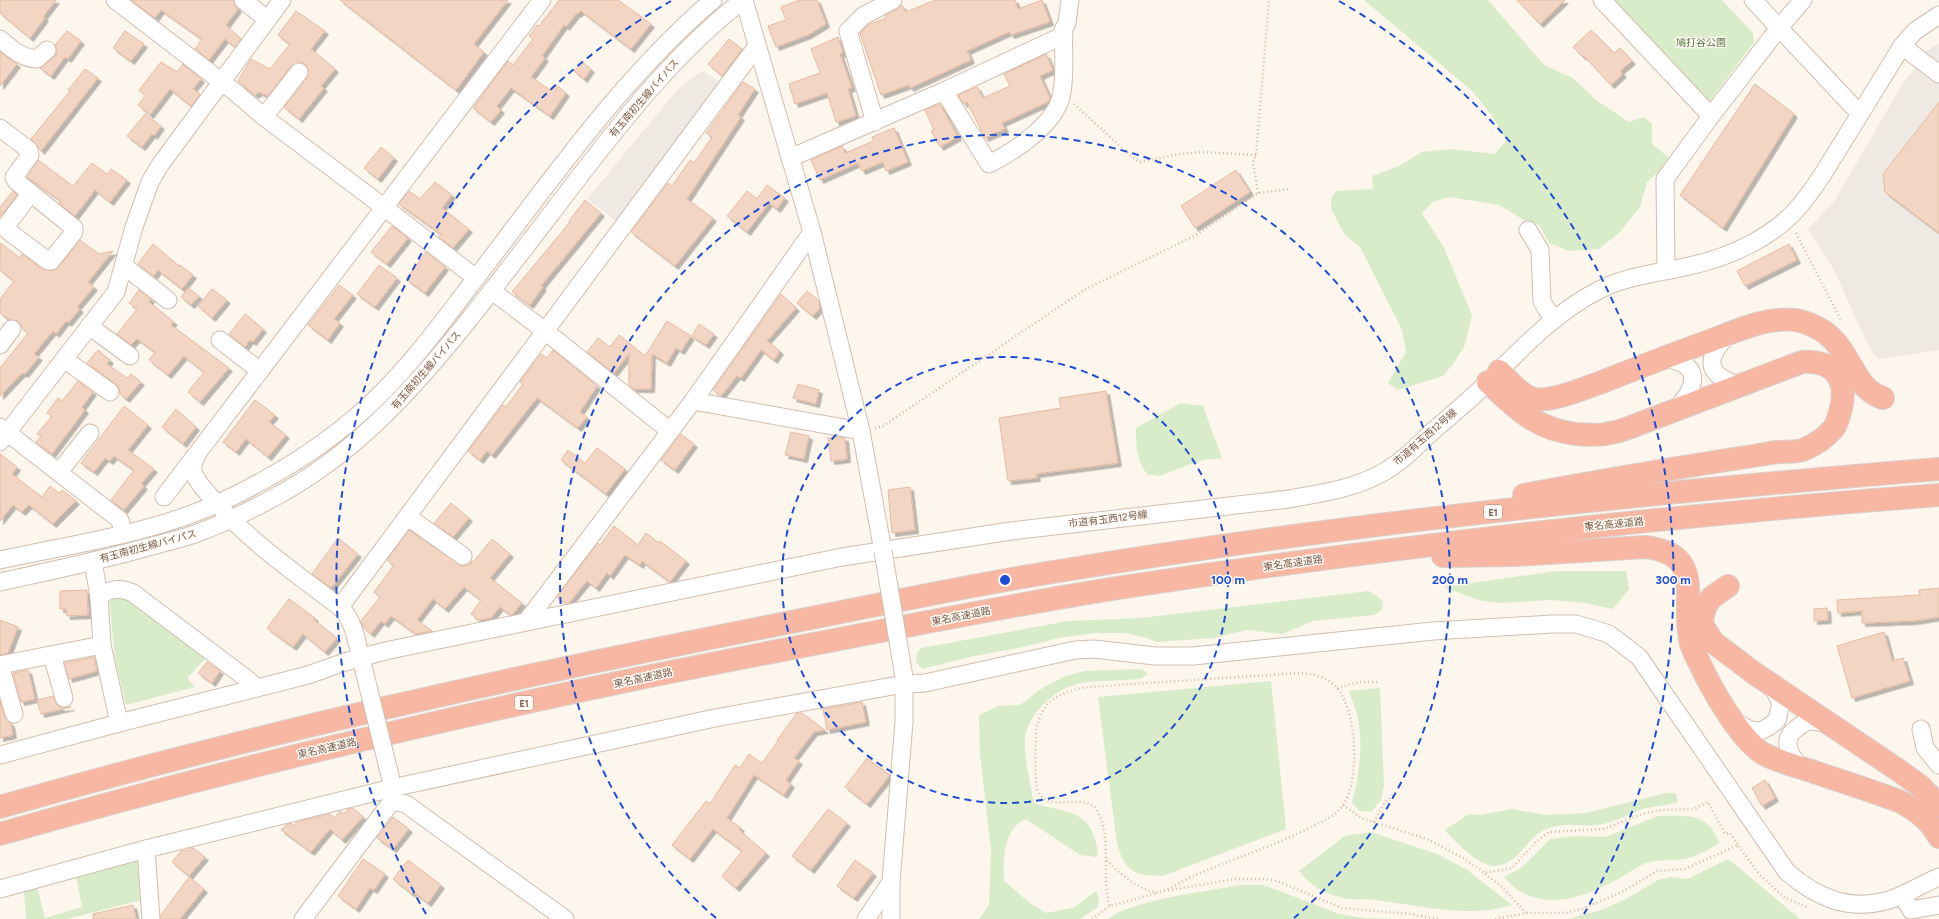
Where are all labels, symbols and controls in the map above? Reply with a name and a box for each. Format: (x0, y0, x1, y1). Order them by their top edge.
park label: 鳩打谷公園 (1676, 36, 1726, 49)
street label: 有玉南初生線バイパス (606, 56, 682, 140)
street label: 有玉南初生線バイパス (388, 328, 464, 412)
street label: 市道有玉西12号線 (1391, 406, 1459, 468)
road number: E1 (1484, 505, 1502, 519)
street label: 市道有玉西12号線 (1068, 508, 1148, 530)
street label: 東名高速道路 (1583, 514, 1645, 534)
street label: 有玉南初生線バイパス (98, 527, 198, 565)
street label: 東名高速道路 (1262, 552, 1324, 574)
centre of rings (998, 573, 1012, 587)
text: 100 m (1211, 573, 1245, 587)
text: 200 m (1432, 573, 1468, 587)
text: 300 m (1655, 573, 1691, 587)
street label: 東名高速道路 (930, 604, 992, 628)
street label: 東名高速道路 (612, 665, 674, 691)
road number: E1 (515, 696, 533, 710)
street label: 東名高速道路 (296, 735, 358, 761)

